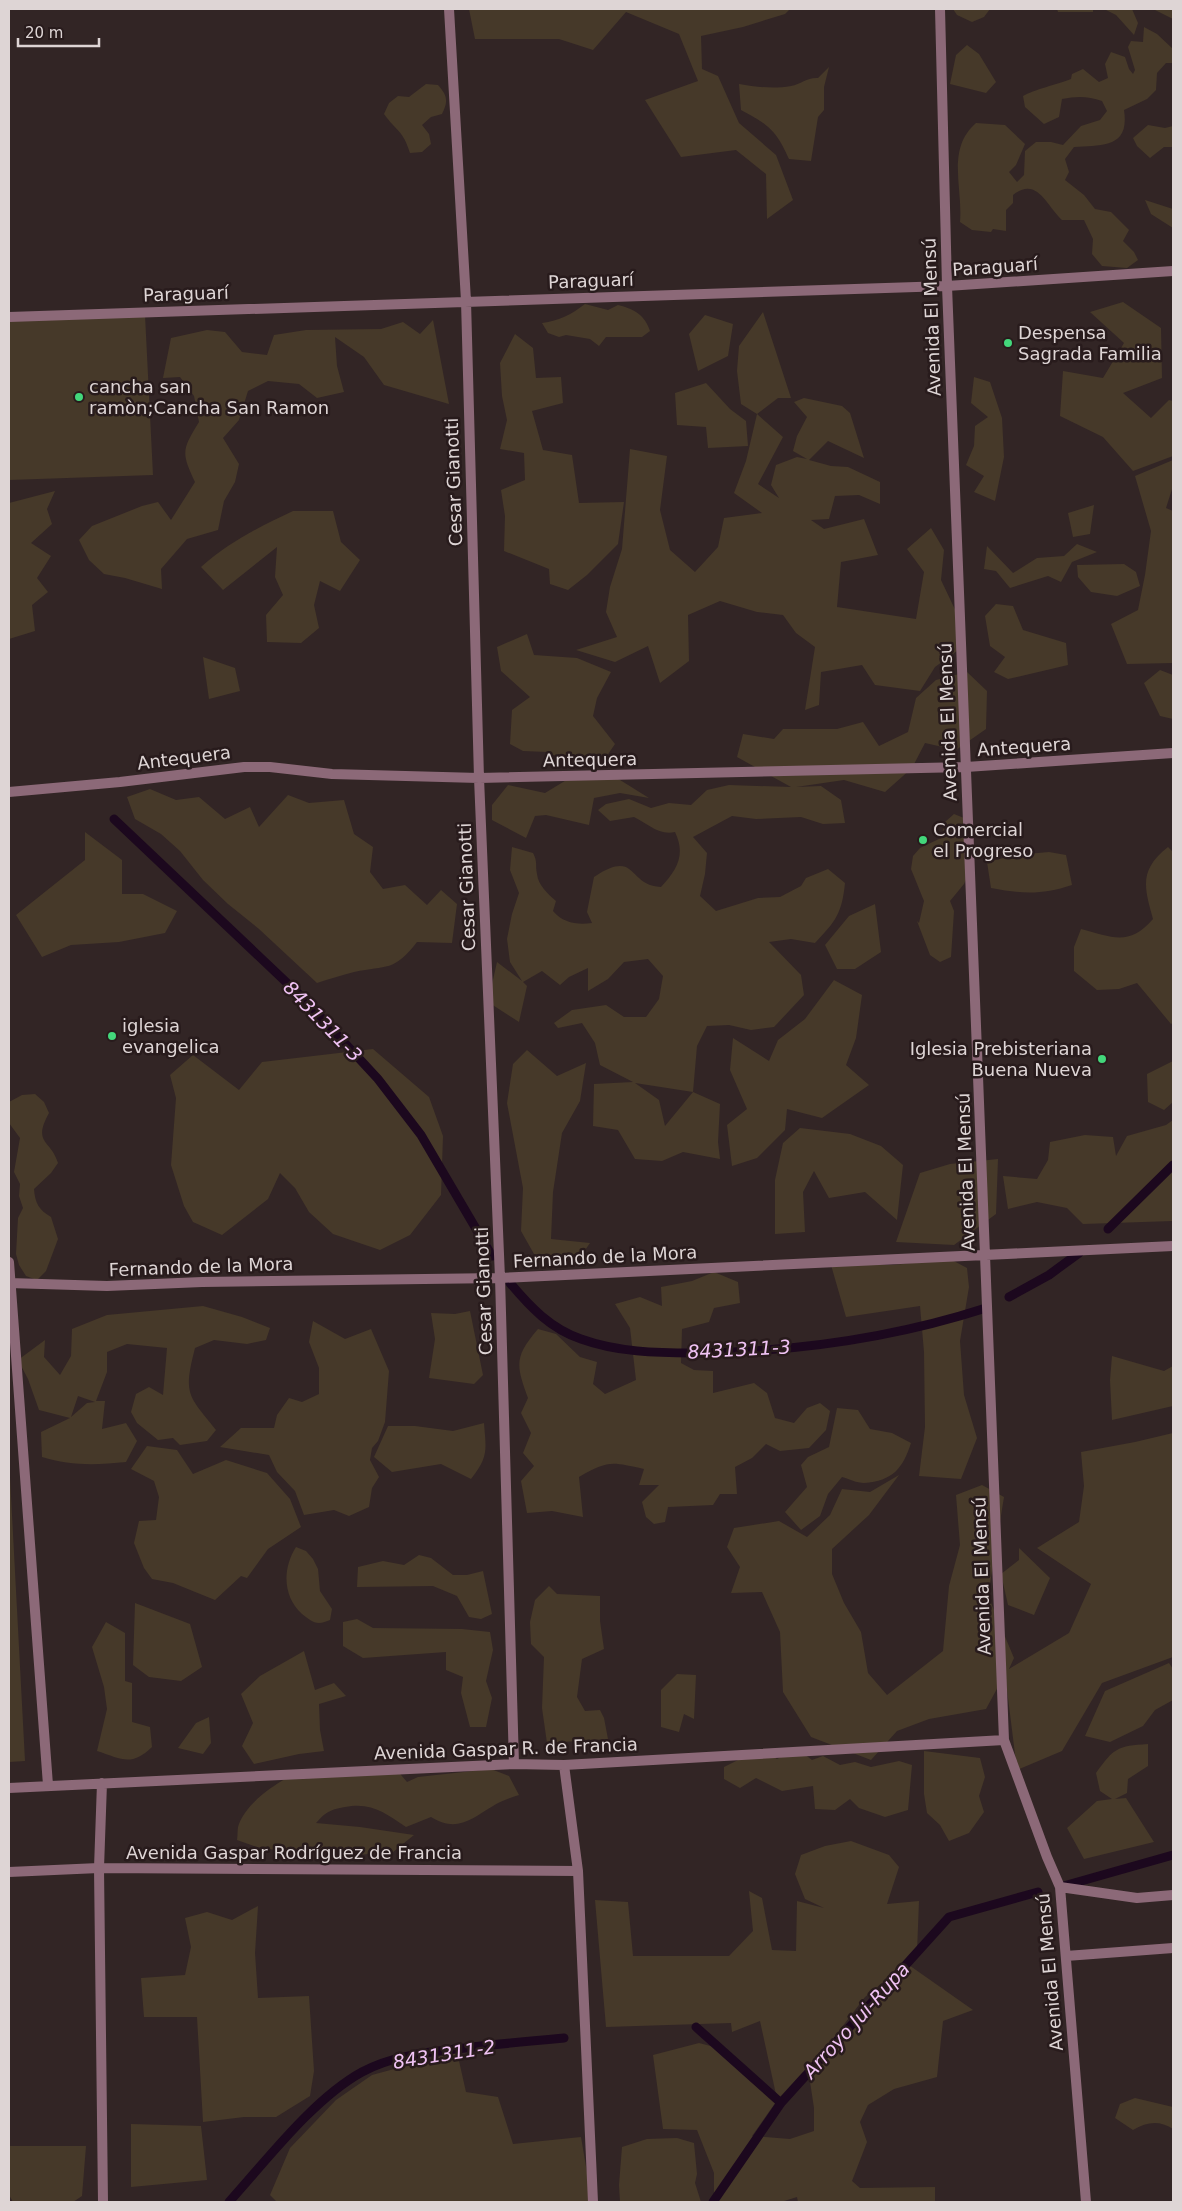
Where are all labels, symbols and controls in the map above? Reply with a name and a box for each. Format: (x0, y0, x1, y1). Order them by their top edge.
scale bar (18, 15, 99, 47)
text: 20 m (25, 24, 63, 42)
street label: Avenida El Mensú (918, 237, 945, 397)
street label: Paraguarí (951, 253, 1039, 280)
street label: Paraguarí (548, 268, 635, 292)
street label: Paraguarí (143, 281, 230, 305)
place label: Despensa Sagrada Familia (1018, 322, 1162, 364)
marker: Despensa Sagrada Familia (1002, 337, 1014, 349)
place label: cancha san ramòn;Cancha San Ramon (89, 376, 329, 418)
marker: cancha san ramòn;Cancha San Ramon (73, 391, 85, 403)
street label: Cesar Gianotti (441, 417, 466, 547)
street label: Avenida El Mensú (934, 642, 961, 802)
street label: Antequera (976, 733, 1072, 760)
street label: Antequera (136, 741, 232, 774)
street label: Antequera (543, 748, 637, 771)
place label: Comercial el Progreso (933, 819, 1033, 861)
street label: Cesar Gianotti (454, 822, 479, 952)
marker: Comercial el Progreso (917, 834, 929, 846)
water label: 8431311-3 (279, 976, 367, 1066)
place label: iglesia evangelica (122, 1015, 220, 1057)
marker: iglesia evangelica (106, 1030, 118, 1042)
place label: Iglesia Prebisteriana Buena Nueva (910, 1038, 1092, 1080)
marker: Iglesia Prebisteriana Buena Nueva (1096, 1053, 1108, 1065)
street label: Avenida El Mensú (952, 1092, 979, 1252)
street label: Cesar Gianotti (471, 1226, 496, 1356)
street label: Fernando de la Mora (512, 1241, 698, 1272)
street label: Fernando de la Mora (108, 1253, 294, 1280)
water label: 8431311-3 (687, 1335, 791, 1363)
street label: Avenida El Mensú (968, 1496, 995, 1656)
street label: Avenida Gaspar R. de Francia (374, 1733, 638, 1764)
street label: Avenida Gaspar Rodríguez de Francia (126, 1842, 462, 1863)
street label: Avenida El Mensú (1032, 1892, 1067, 2052)
water label: Arroyo Jui-Rupa (797, 1958, 914, 2084)
water label: 8431311-2 (391, 2035, 497, 2073)

